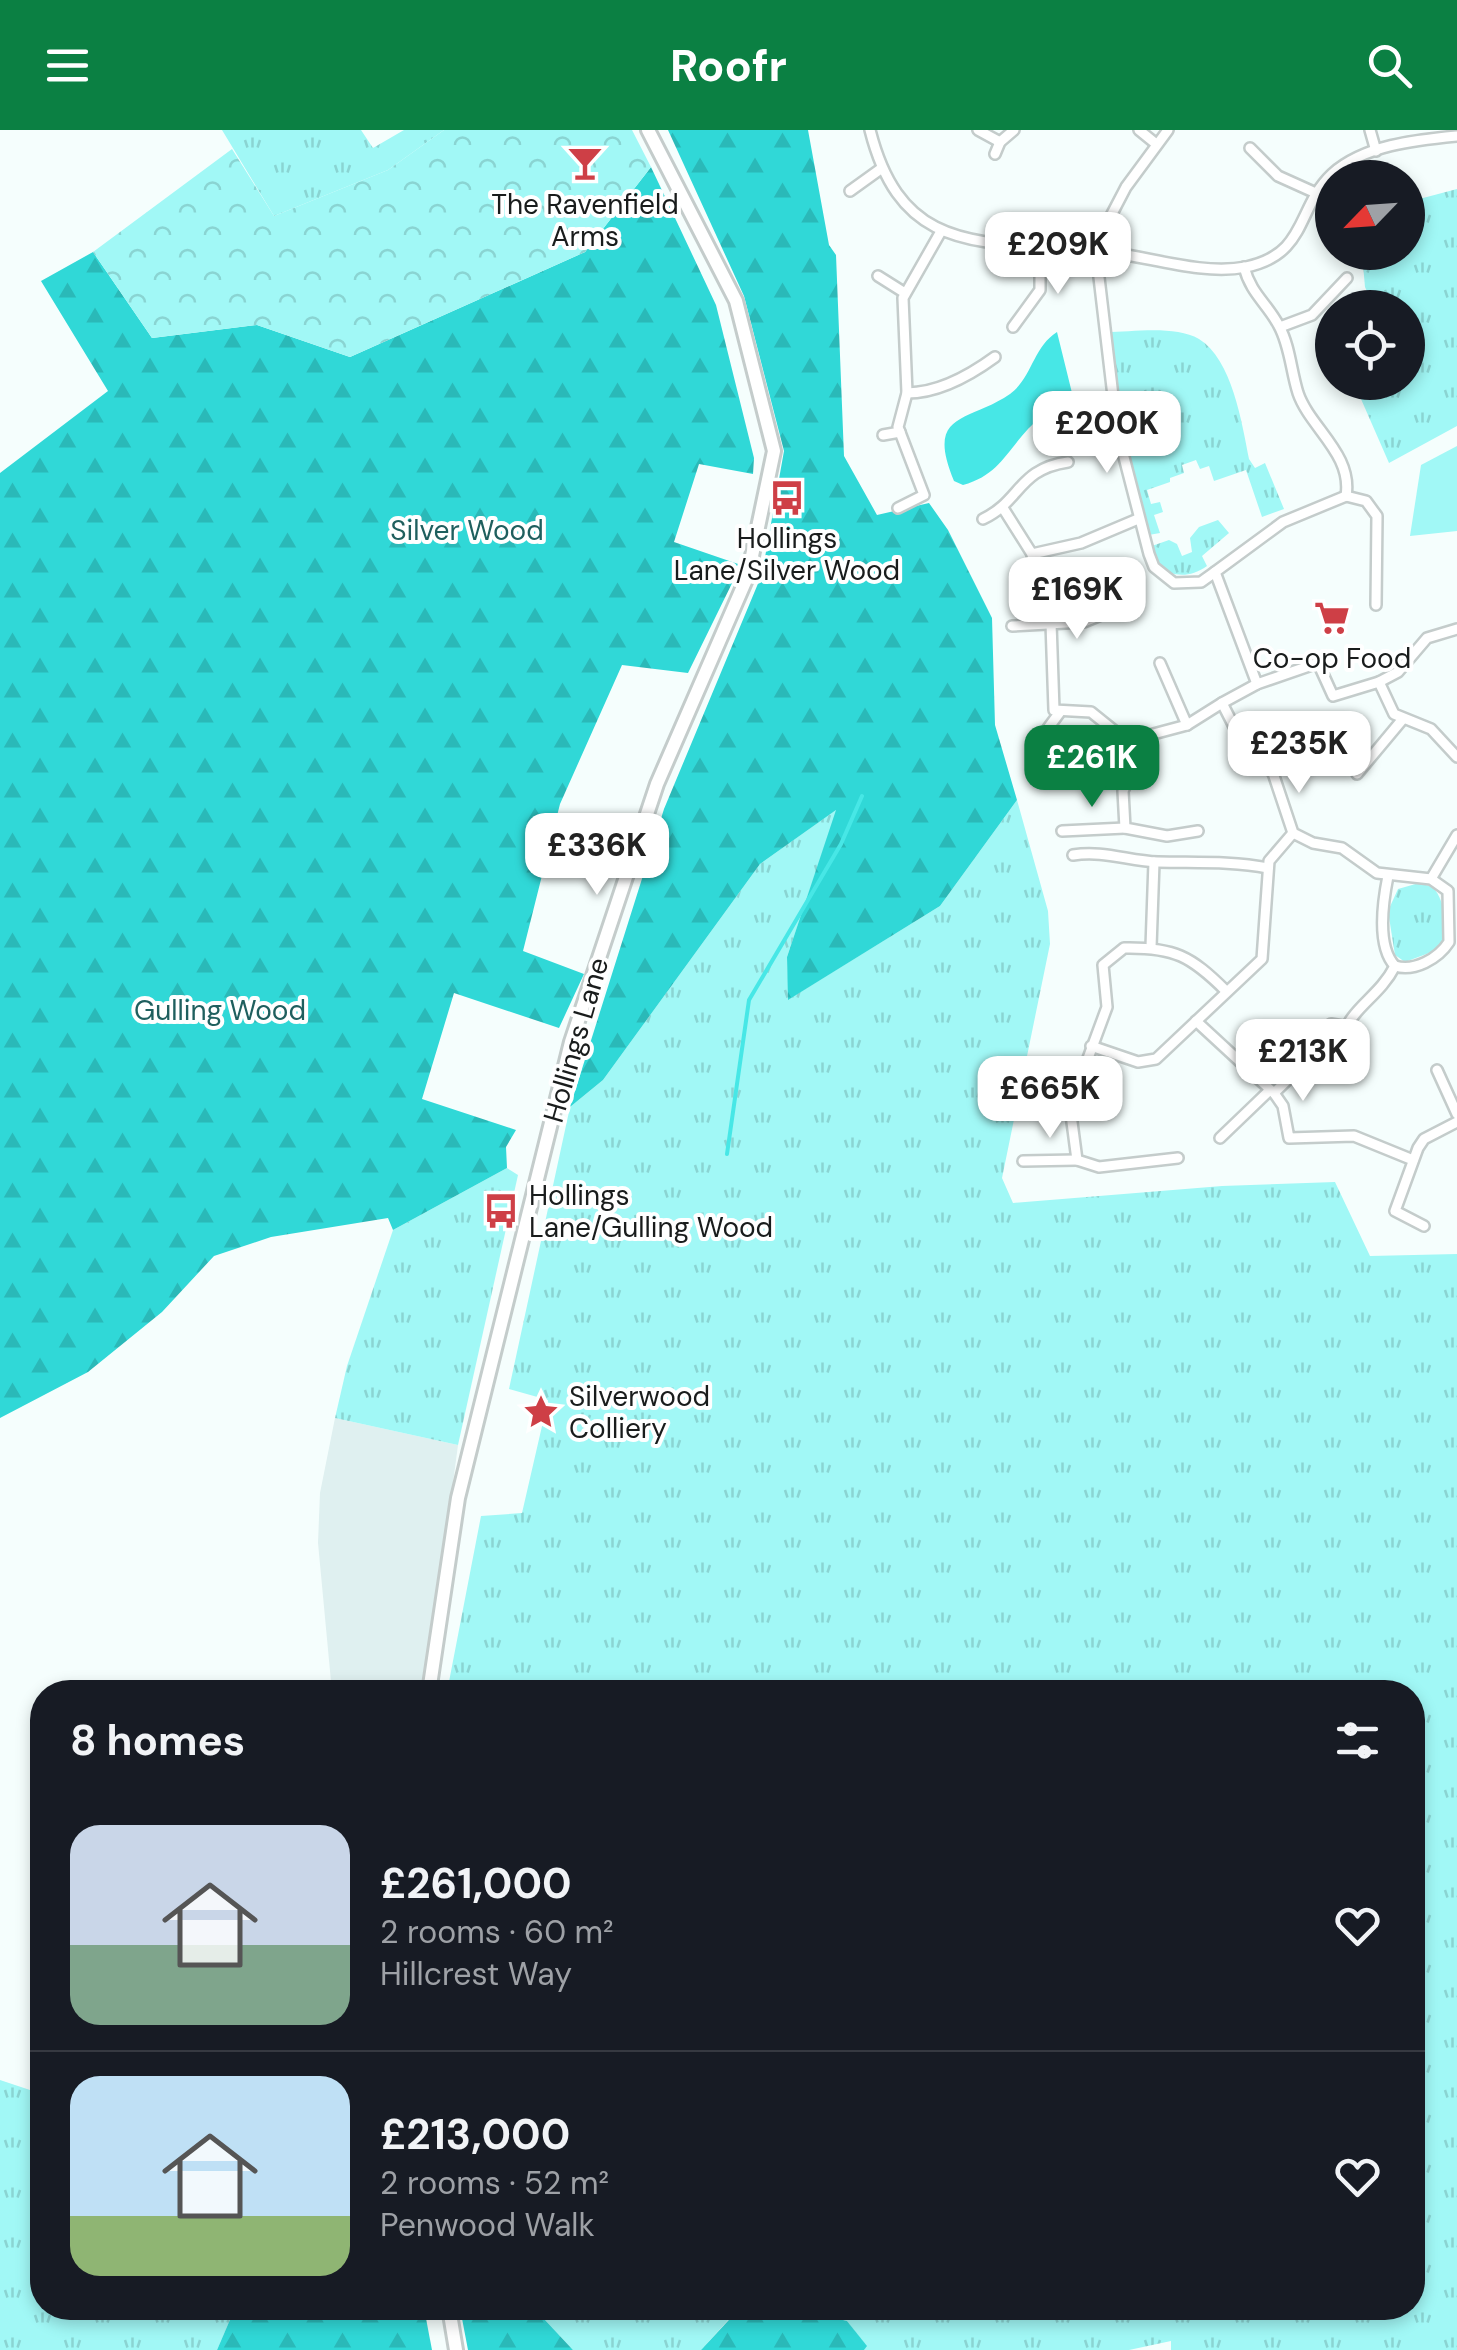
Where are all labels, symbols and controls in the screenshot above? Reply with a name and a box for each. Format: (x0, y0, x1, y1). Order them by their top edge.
text: Roofr (670, 36, 787, 95)
icon: menu (40, 38, 95, 93)
icon: search (1362, 38, 1417, 93)
bar icon: The Ravenfield Arms (566, 144, 604, 182)
north arrow (1315, 160, 1425, 270)
map controls (1315, 160, 1425, 400)
place label: The Ravenfield Arms (491, 186, 679, 255)
pin: £209K (988, 212, 1128, 297)
text: £209K (1007, 223, 1109, 265)
button: locate (1315, 290, 1425, 400)
pin: £200K (1037, 391, 1177, 476)
text: £200K (1055, 402, 1159, 444)
bus stop icon: Hollings Lane/Silver Wood (768, 479, 806, 517)
park label: Silver Wood (390, 512, 544, 549)
place label: Hollings Lane/Silver Wood (674, 520, 900, 589)
pin: £169K (1007, 557, 1147, 642)
text: £169K (1031, 568, 1123, 610)
supermarket icon: Co-op Food (1313, 599, 1351, 637)
place label: Co-op Food (1253, 640, 1411, 677)
pin: £235K (1229, 711, 1369, 796)
text: £235K (1250, 722, 1348, 764)
pin: £261K (1022, 725, 1162, 810)
text: £261K (1046, 736, 1138, 778)
pin: £336K (527, 813, 667, 898)
text: £336K (547, 824, 647, 866)
street label: Hollings Lane (535, 953, 617, 1127)
park label: Gulling Wood (134, 992, 306, 1029)
pin: £213K (1233, 1019, 1373, 1104)
text: £213K (1258, 1030, 1348, 1072)
pin: £665K (980, 1056, 1120, 1141)
text: £665K (1000, 1067, 1100, 1109)
place label: Hollings Lane/Gulling Wood (529, 1177, 773, 1246)
bus stop icon: Hollings Lane/Gulling Wood (482, 1192, 520, 1230)
place label: Silverwood Colliery (569, 1378, 710, 1447)
place icon: Silverwood Colliery (522, 1393, 560, 1431)
text: 8 homes (70, 1713, 245, 1768)
icon: filters (1330, 1713, 1385, 1768)
text: £261,000 (380, 1856, 572, 1911)
icon: home (150, 1865, 270, 1985)
icon: heart (1330, 1898, 1385, 1953)
text: 2 rooms · 60 m² (380, 1911, 614, 1953)
text: Hillcrest Way (380, 1953, 572, 1995)
text: £213,000 (380, 2107, 570, 2162)
icon: home (150, 2116, 270, 2236)
icon: heart (1330, 2149, 1385, 2204)
text: 2 rooms · 52 m² (380, 2162, 609, 2204)
text: Penwood Walk (380, 2204, 595, 2246)

